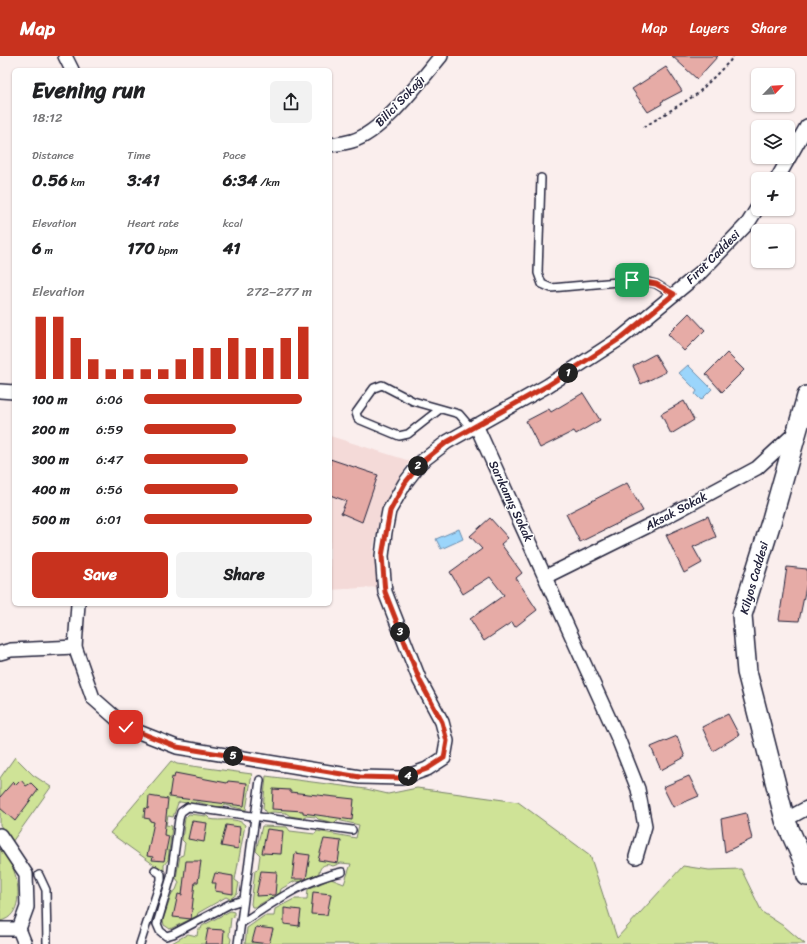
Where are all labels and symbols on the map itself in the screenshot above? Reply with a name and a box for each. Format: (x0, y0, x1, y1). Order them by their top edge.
north arrow (751, 68, 795, 112)
street label: Bilici Sokağı (369, 70, 431, 132)
street label: Fırat Caddesi (680, 224, 746, 290)
pin (615, 263, 649, 297)
pin: 1 (558, 363, 578, 383)
pin: 2 (408, 456, 428, 476)
street label: Sarıkamış Sokak (482, 457, 540, 546)
street label: Aksak Sokak (640, 485, 712, 537)
street label: Kilyos Caddesi (733, 538, 775, 617)
pin: 3 (390, 622, 410, 642)
pin (109, 710, 143, 744)
pin: 5 (223, 746, 243, 766)
pin: 4 (398, 766, 418, 786)

